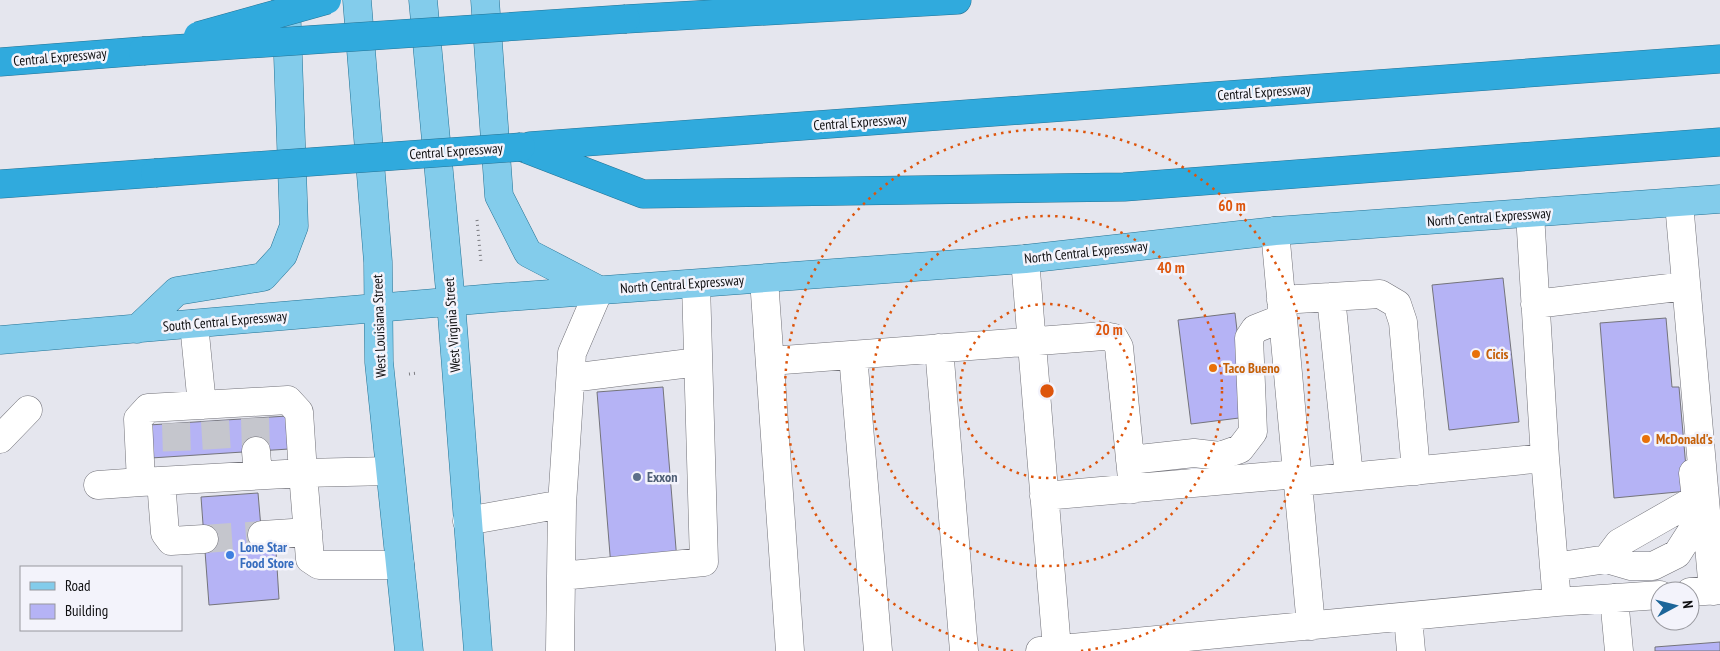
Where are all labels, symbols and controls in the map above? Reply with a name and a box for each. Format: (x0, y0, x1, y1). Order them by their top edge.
street label: Central Expressway (13, 44, 108, 70)
street label: Central Expressway (1217, 80, 1312, 104)
street label: Central Expressway (813, 110, 908, 134)
street label: Central Expressway (409, 139, 504, 163)
text: 60 m (1218, 196, 1246, 215)
street label: North Central Expressway (1426, 204, 1552, 230)
street label: North Central Expressway (1023, 236, 1149, 267)
text: 40 m (1157, 258, 1185, 277)
street label: North Central Expressway (619, 271, 745, 297)
street label: West Louisiana Street (368, 274, 390, 378)
street label: West Virginia Street (440, 277, 464, 373)
street label: South Central Expressway (162, 307, 289, 335)
text: 20 m (1095, 320, 1123, 339)
place label: Cicis (1486, 345, 1509, 363)
marker: Cicis (1470, 348, 1482, 360)
place label: Taco Bueno (1223, 359, 1280, 377)
marker: Taco Bueno (1207, 362, 1219, 374)
centre of rings (1038, 382, 1056, 400)
place label: McDonald's (1656, 430, 1713, 448)
marker: McDonald's (1640, 433, 1652, 445)
place label: Exxon (647, 468, 677, 486)
marker: Exxon (631, 471, 643, 483)
place label: Lone Star Food Store (240, 538, 294, 572)
marker: Lone Star Food Store (224, 549, 236, 561)
legend (20, 566, 182, 631)
text: Road (65, 576, 91, 595)
north arrow (1650, 581, 1700, 631)
text: N (1679, 600, 1697, 609)
text: Building (65, 601, 108, 620)

